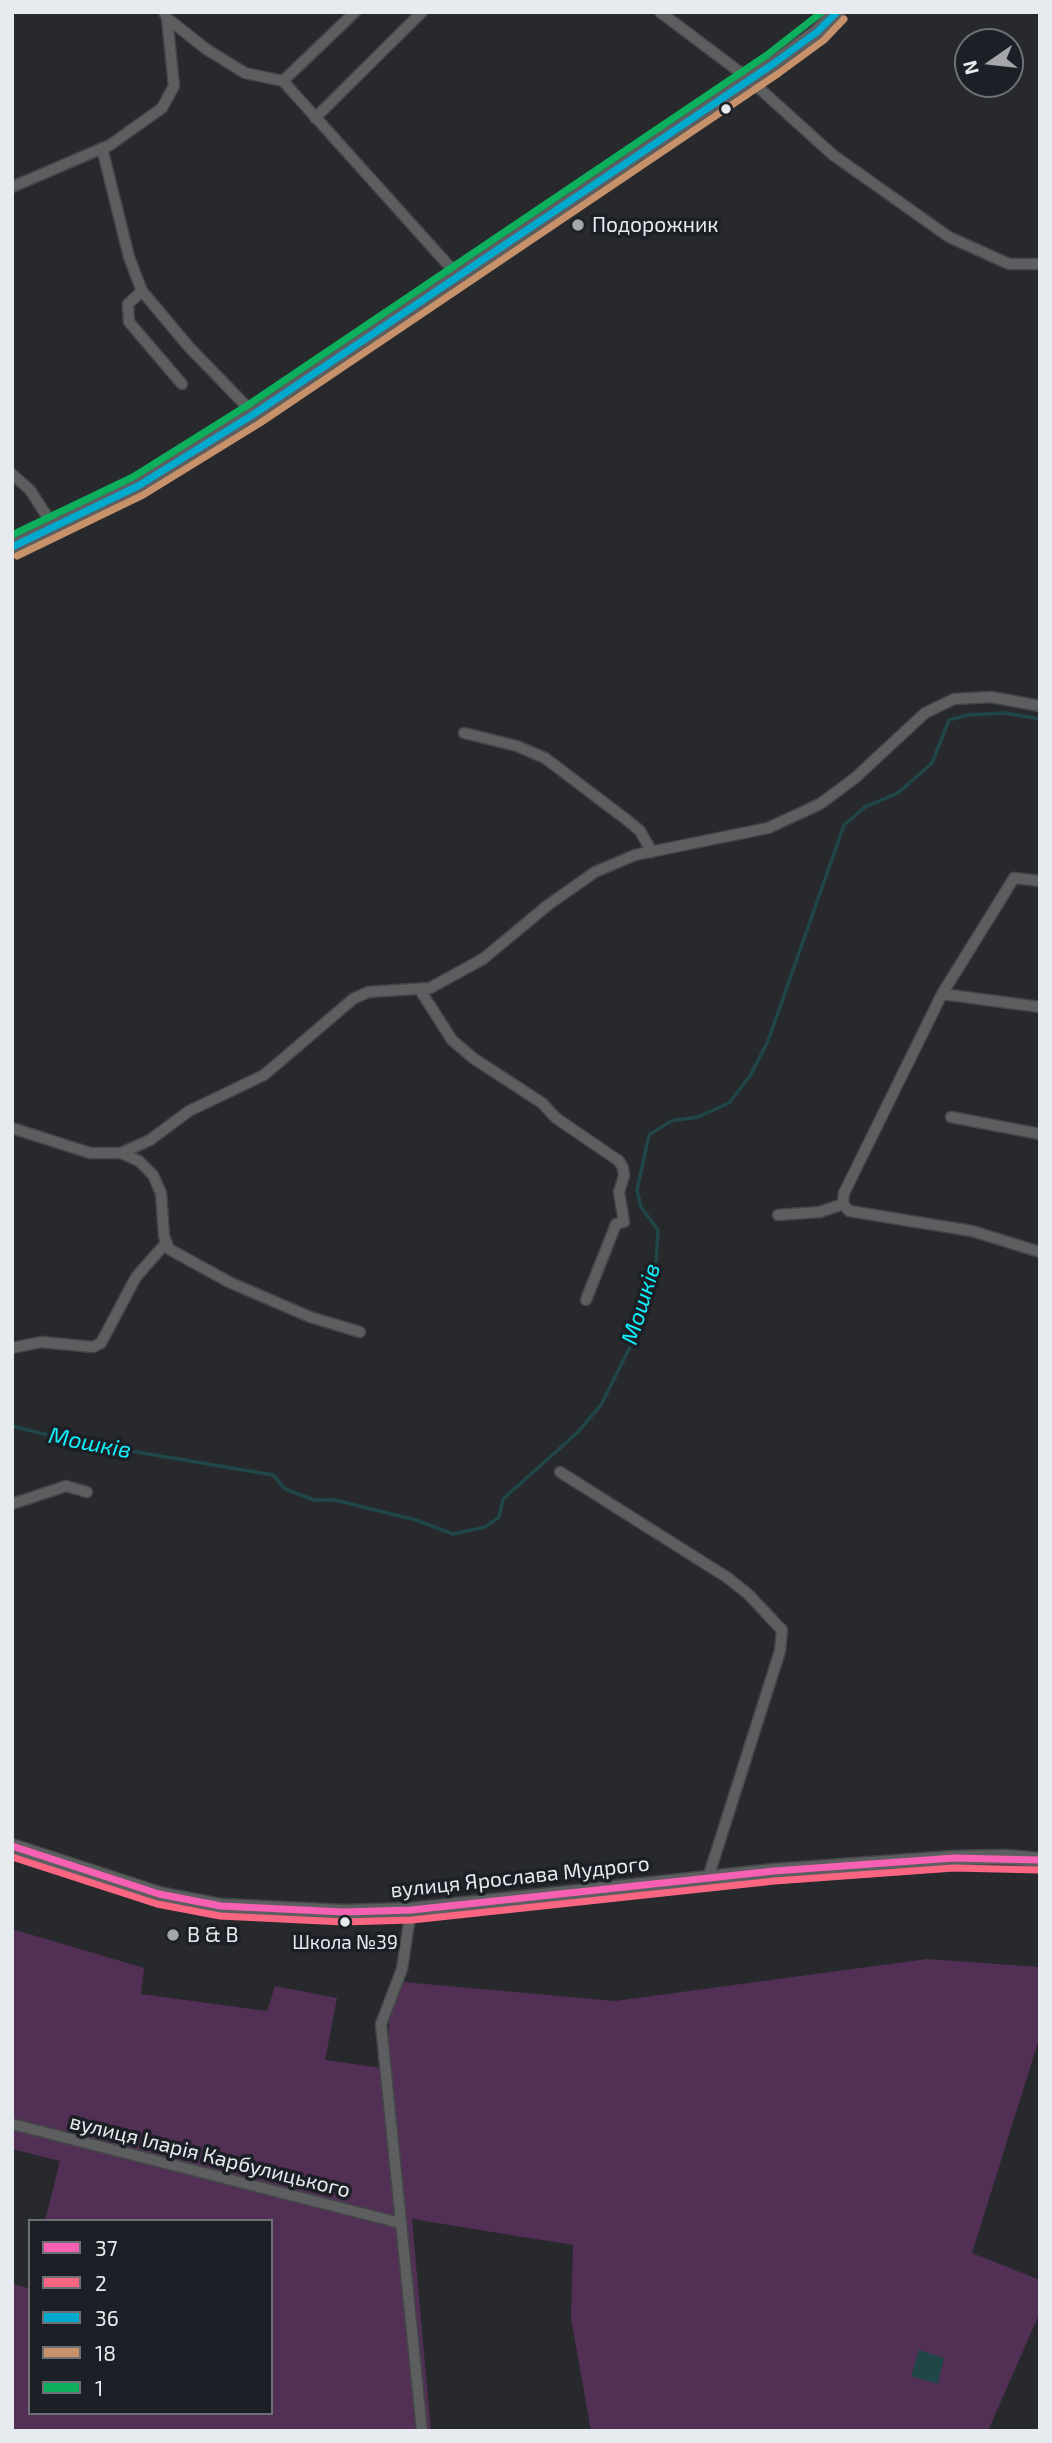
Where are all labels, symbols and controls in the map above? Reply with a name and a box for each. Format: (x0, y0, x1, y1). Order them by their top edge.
north arrow (954, 28, 1024, 98)
text: N (957, 58, 983, 77)
unlabelled marker (719, 102, 733, 116)
place label: Подорожник (592, 212, 719, 238)
marker: Подорожник (570, 217, 586, 233)
water label: Мошків (616, 1260, 666, 1348)
water label: Мошків (46, 1421, 134, 1465)
street label: вулиця Ярослава Мудрого (389, 1851, 651, 1903)
marker: Школа №39 (338, 1915, 352, 1929)
place label: B & B (187, 1922, 239, 1948)
marker: B & B (165, 1927, 181, 1943)
place label: Школа №39 (292, 1932, 398, 1954)
street label: вулиця Іларія Карбулицького (67, 2109, 353, 2203)
legend (28, 2219, 273, 2415)
text: 37 (95, 2235, 117, 2260)
text: 2 (95, 2270, 107, 2295)
text: 36 (95, 2305, 119, 2330)
text: 18 (95, 2340, 116, 2365)
text: 1 (95, 2375, 103, 2400)

